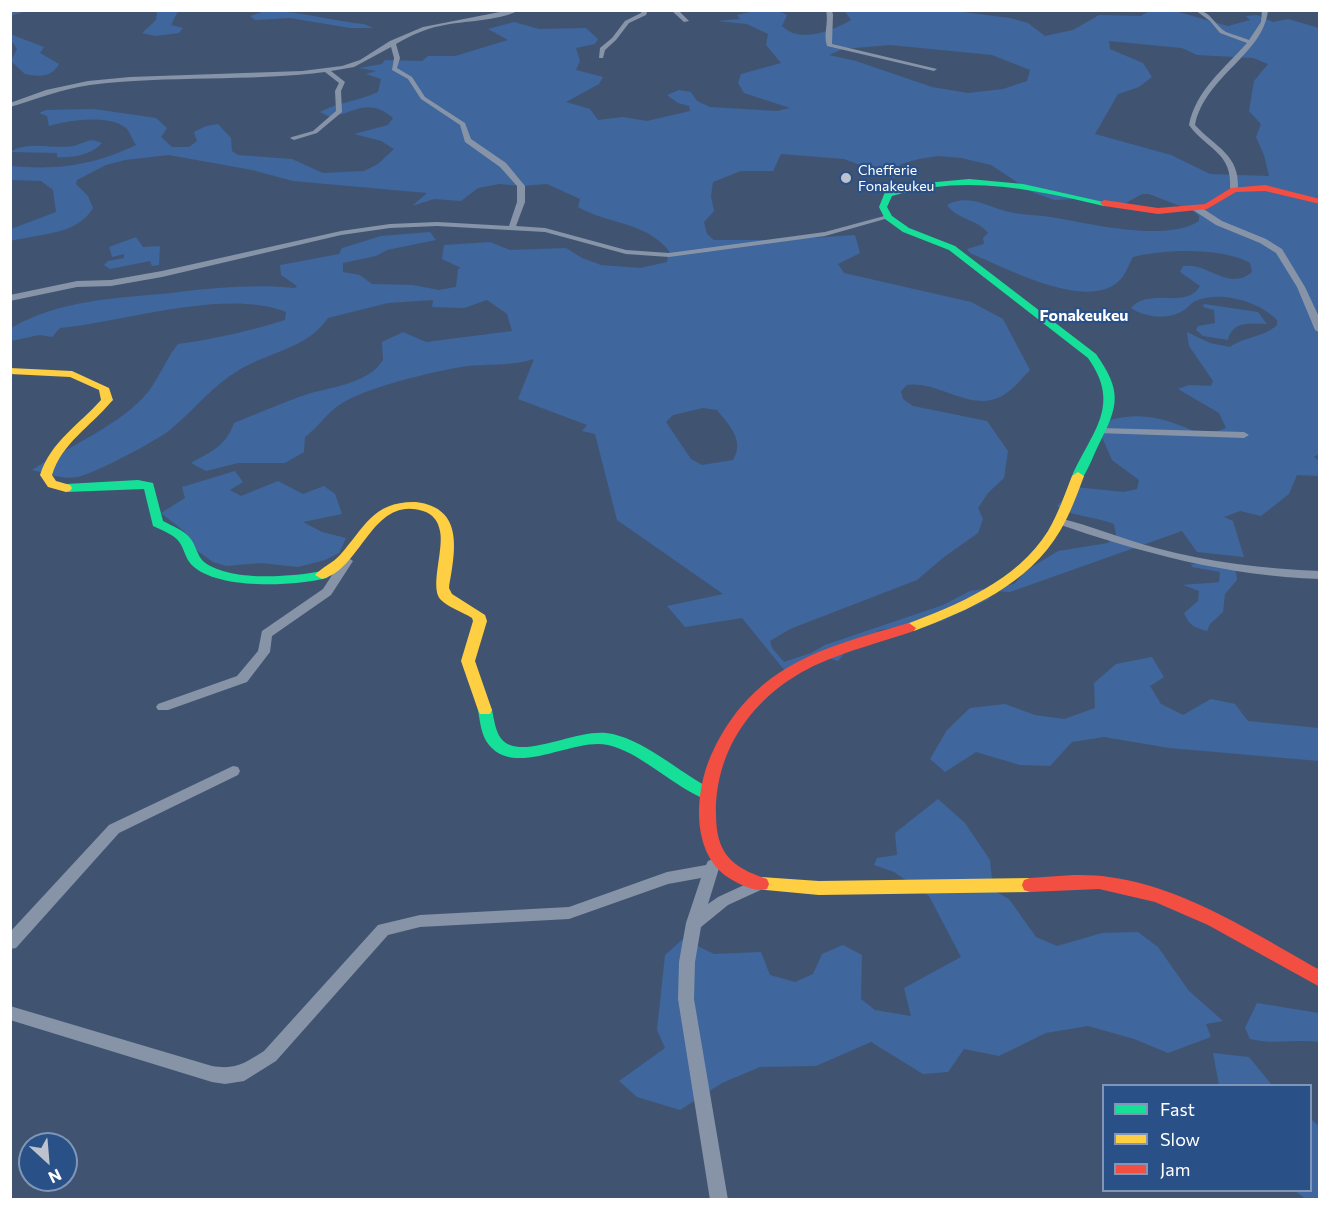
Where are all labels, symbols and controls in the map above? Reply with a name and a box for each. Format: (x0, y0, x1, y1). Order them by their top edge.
place label: Chefferie Fonakeukeu (858, 162, 934, 194)
marker: Chefferie Fonakeukeu (839, 171, 853, 185)
district label: Fonakeukeu (1040, 306, 1128, 326)
legend (1102, 1084, 1312, 1192)
text: Fast (1160, 1098, 1195, 1120)
text: Slow (1160, 1128, 1200, 1150)
north arrow (18, 1132, 78, 1192)
text: Jam (1160, 1158, 1190, 1180)
text: N (46, 1166, 65, 1188)

